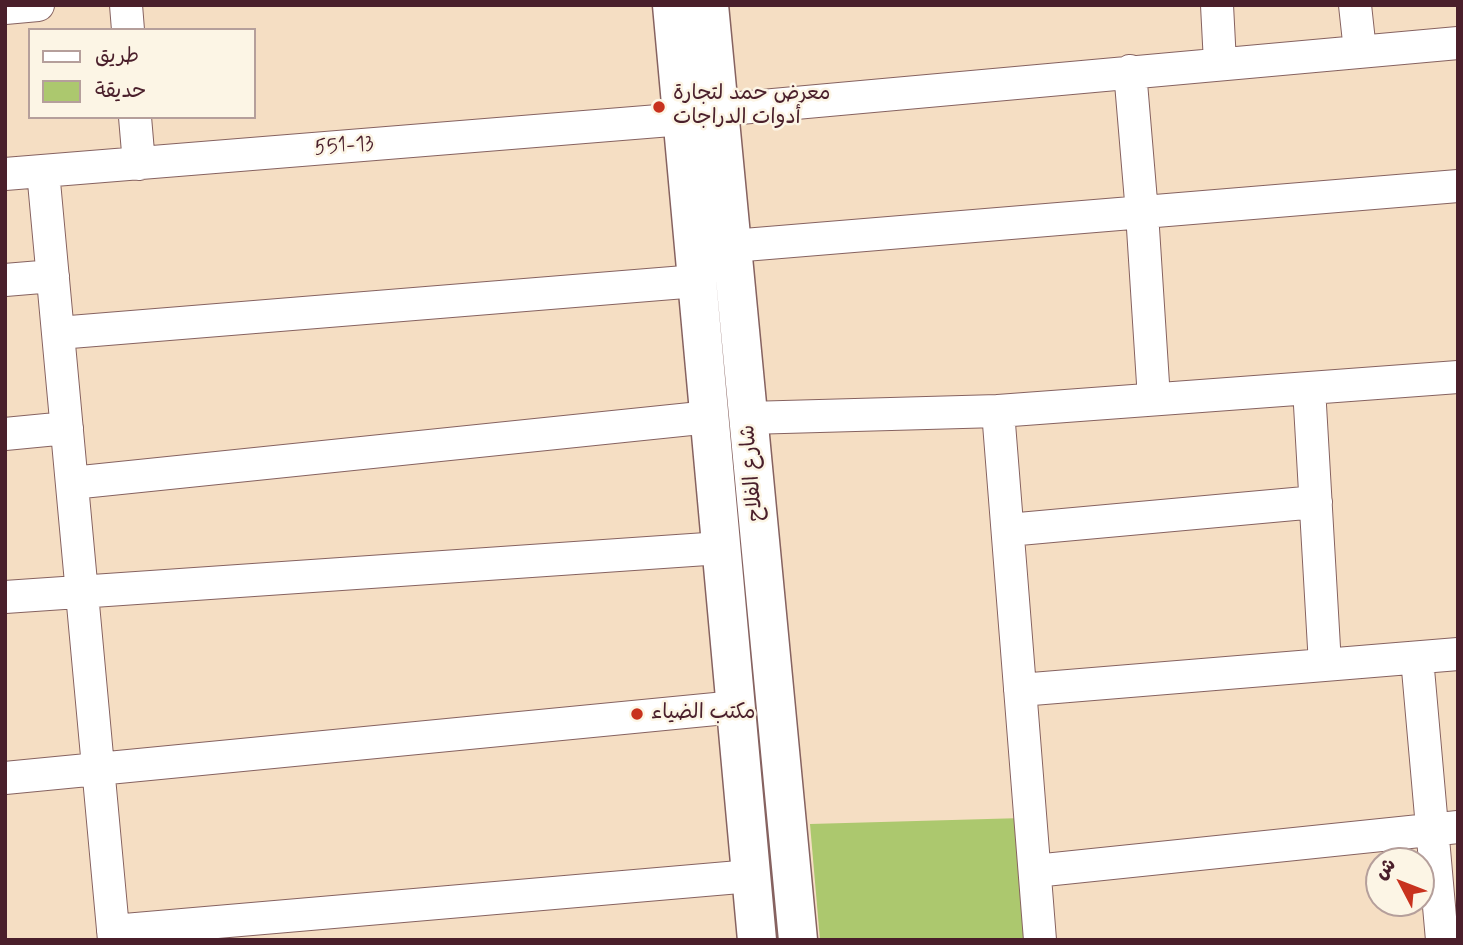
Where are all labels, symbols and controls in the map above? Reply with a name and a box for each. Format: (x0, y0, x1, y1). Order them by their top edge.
legend (28, 28, 256, 119)
text: طريق (95, 42, 139, 70)
text: حديقة (95, 77, 146, 105)
place label: معرض حمد لتجارة أدوات الدراجات (673, 82, 830, 132)
marker: معرض حمد لتجارة أدوات الدراجات (651, 99, 667, 115)
street label: 551-13 (313, 132, 375, 162)
street label: شارع الفلاح (736, 424, 770, 522)
place label: مكتب الضياء (651, 701, 755, 727)
marker: مكتب الضياء (629, 706, 645, 722)
north arrow (1365, 847, 1435, 917)
text: ش (1369, 853, 1402, 885)

